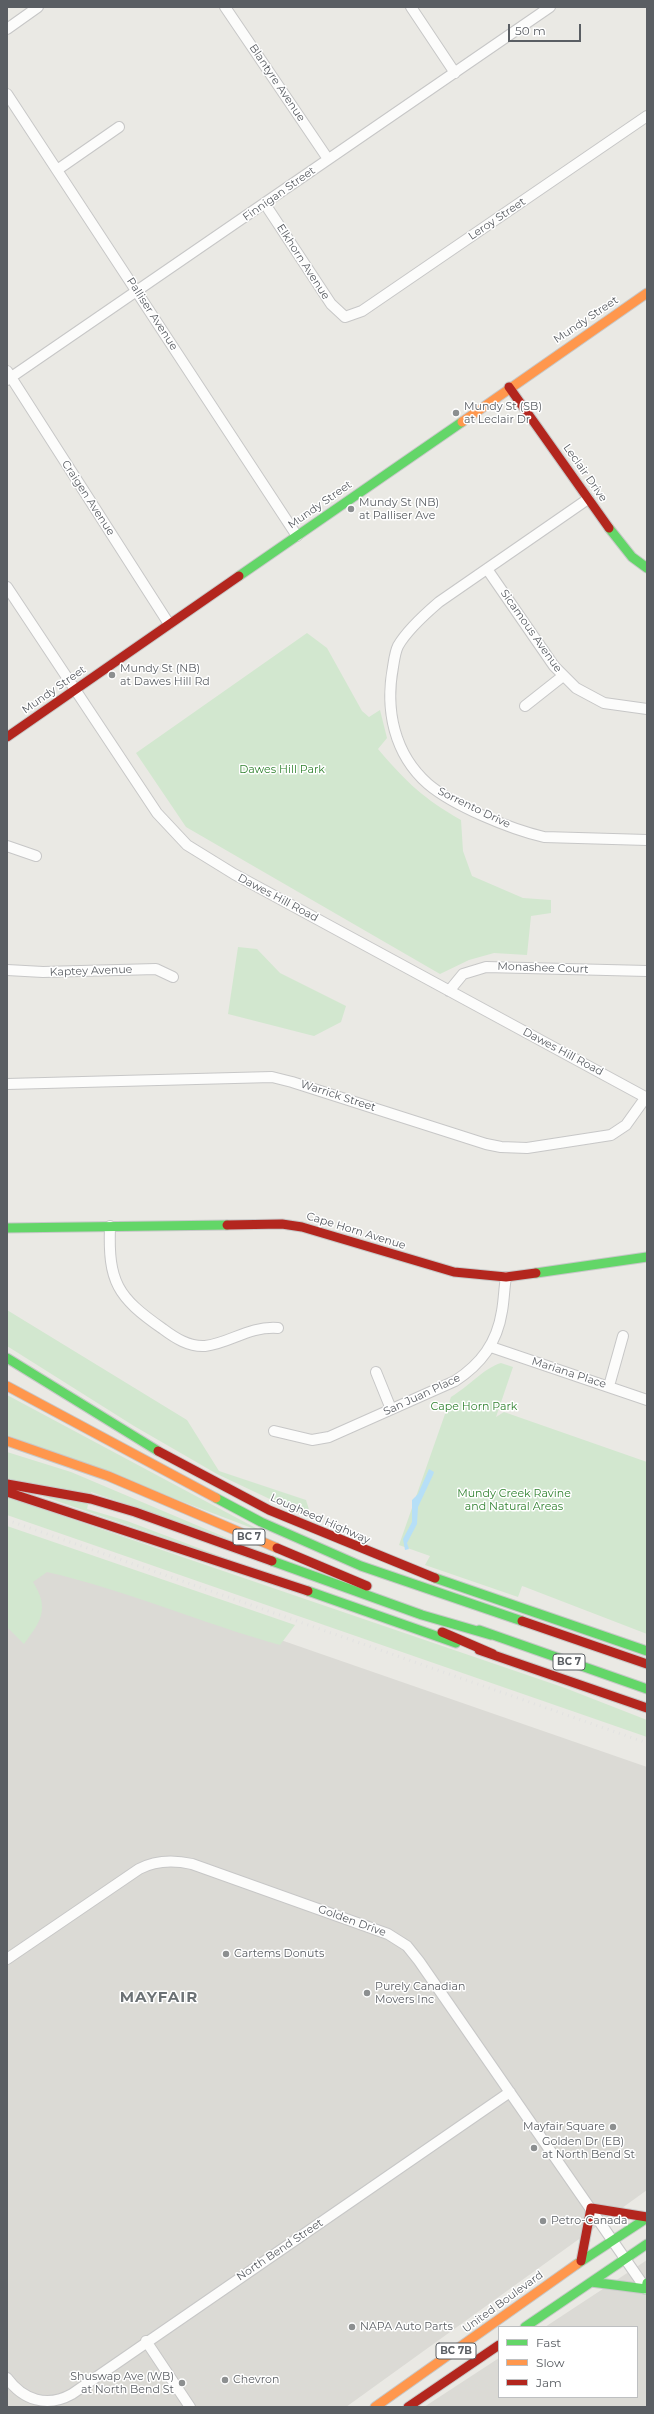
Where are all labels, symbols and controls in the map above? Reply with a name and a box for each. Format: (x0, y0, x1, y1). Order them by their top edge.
scale bar (510, 16, 583, 42)
text: 50 m (515, 23, 546, 38)
street label: Blantyre Avenue (246, 42, 308, 124)
street label: Finnigan Street (240, 164, 318, 224)
street label: Leroy Street (466, 195, 528, 243)
street label: Elkhorn Avenue (274, 222, 332, 302)
street label: Palliser Avenue (124, 275, 180, 353)
street label: Mundy Street (551, 294, 621, 346)
place label: Mundy St (SB) at Leclair Dr (464, 400, 542, 426)
marker: Mundy St (SB) at Leclair Dr (451, 408, 461, 418)
street label: Leclair Drive (560, 442, 610, 504)
street label: Craigen Avenue (59, 458, 117, 538)
street label: Mundy Street (286, 478, 354, 532)
place label: Mundy St (NB) at Palliser Ave (359, 496, 439, 522)
marker: Mundy St (NB) at Palliser Ave (346, 504, 356, 514)
street label: Sicamous Avenue (497, 587, 565, 675)
place label: Mundy St (NB) at Dawes Hill Rd (120, 662, 210, 688)
street label: Mundy Street (20, 663, 88, 717)
marker: Mundy St (NB) at Dawes Hill Rd (107, 670, 117, 680)
park label: Dawes Hill Park (239, 763, 325, 777)
street label: Sorrento Drive (436, 785, 512, 831)
street label: Dawes Hill Road (235, 871, 321, 925)
street label: Monashee Court (497, 960, 589, 976)
street label: Kaptey Avenue (49, 963, 133, 979)
street label: Dawes Hill Road (520, 1025, 606, 1079)
street label: Warrick Street (299, 1078, 377, 1114)
street label: Cape Horn Avenue (305, 1210, 407, 1252)
street label: Mariana Place (530, 1355, 608, 1391)
street label: San Juan Place (381, 1371, 463, 1419)
park label: Cape Horn Park (431, 1400, 517, 1414)
park label: Mundy Creek Ravine and Natural Areas (457, 1487, 571, 1513)
street label: Lougheed Highway (268, 1491, 372, 1547)
road number: BC 7 (233, 1529, 265, 1545)
road number: BC 7 (553, 1654, 585, 1670)
street label: Golden Drive (316, 1903, 388, 1939)
place label: Cartems Donuts (234, 1947, 324, 1961)
marker: Cartems Donuts (221, 1949, 231, 1959)
place label: Purely Canadian Movers Inc (375, 1980, 465, 2006)
marker: Purely Canadian Movers Inc (362, 1988, 372, 1998)
district label: MAYFAIR (120, 1989, 198, 2007)
place label: Mayfair Square (523, 2120, 605, 2134)
marker: Mayfair Square (608, 2122, 618, 2132)
place label: Golden Dr (EB) at North Bend St (542, 2135, 635, 2161)
marker: Golden Dr (EB) at North Bend St (529, 2143, 539, 2153)
place label: Petro-Canada (551, 2214, 628, 2228)
street label: North Bend Street (234, 2216, 326, 2284)
marker: Petro-Canada (538, 2216, 548, 2226)
street label: United Boulevard (460, 2268, 546, 2336)
place label: NAPA Auto Parts (360, 2320, 453, 2334)
marker: NAPA Auto Parts (347, 2322, 357, 2332)
legend (498, 2326, 638, 2398)
text: Fast (536, 2335, 561, 2350)
road number: BC 7B (436, 2343, 476, 2359)
text: Slow (536, 2355, 565, 2370)
place label: Shuswap Ave (WB) at North Bend St (70, 2370, 174, 2396)
place label: Chevron (233, 2373, 279, 2387)
marker: Chevron (220, 2375, 230, 2385)
text: Jam (536, 2375, 562, 2390)
marker: Shuswap Ave (WB) at North Bend St (177, 2378, 187, 2388)

